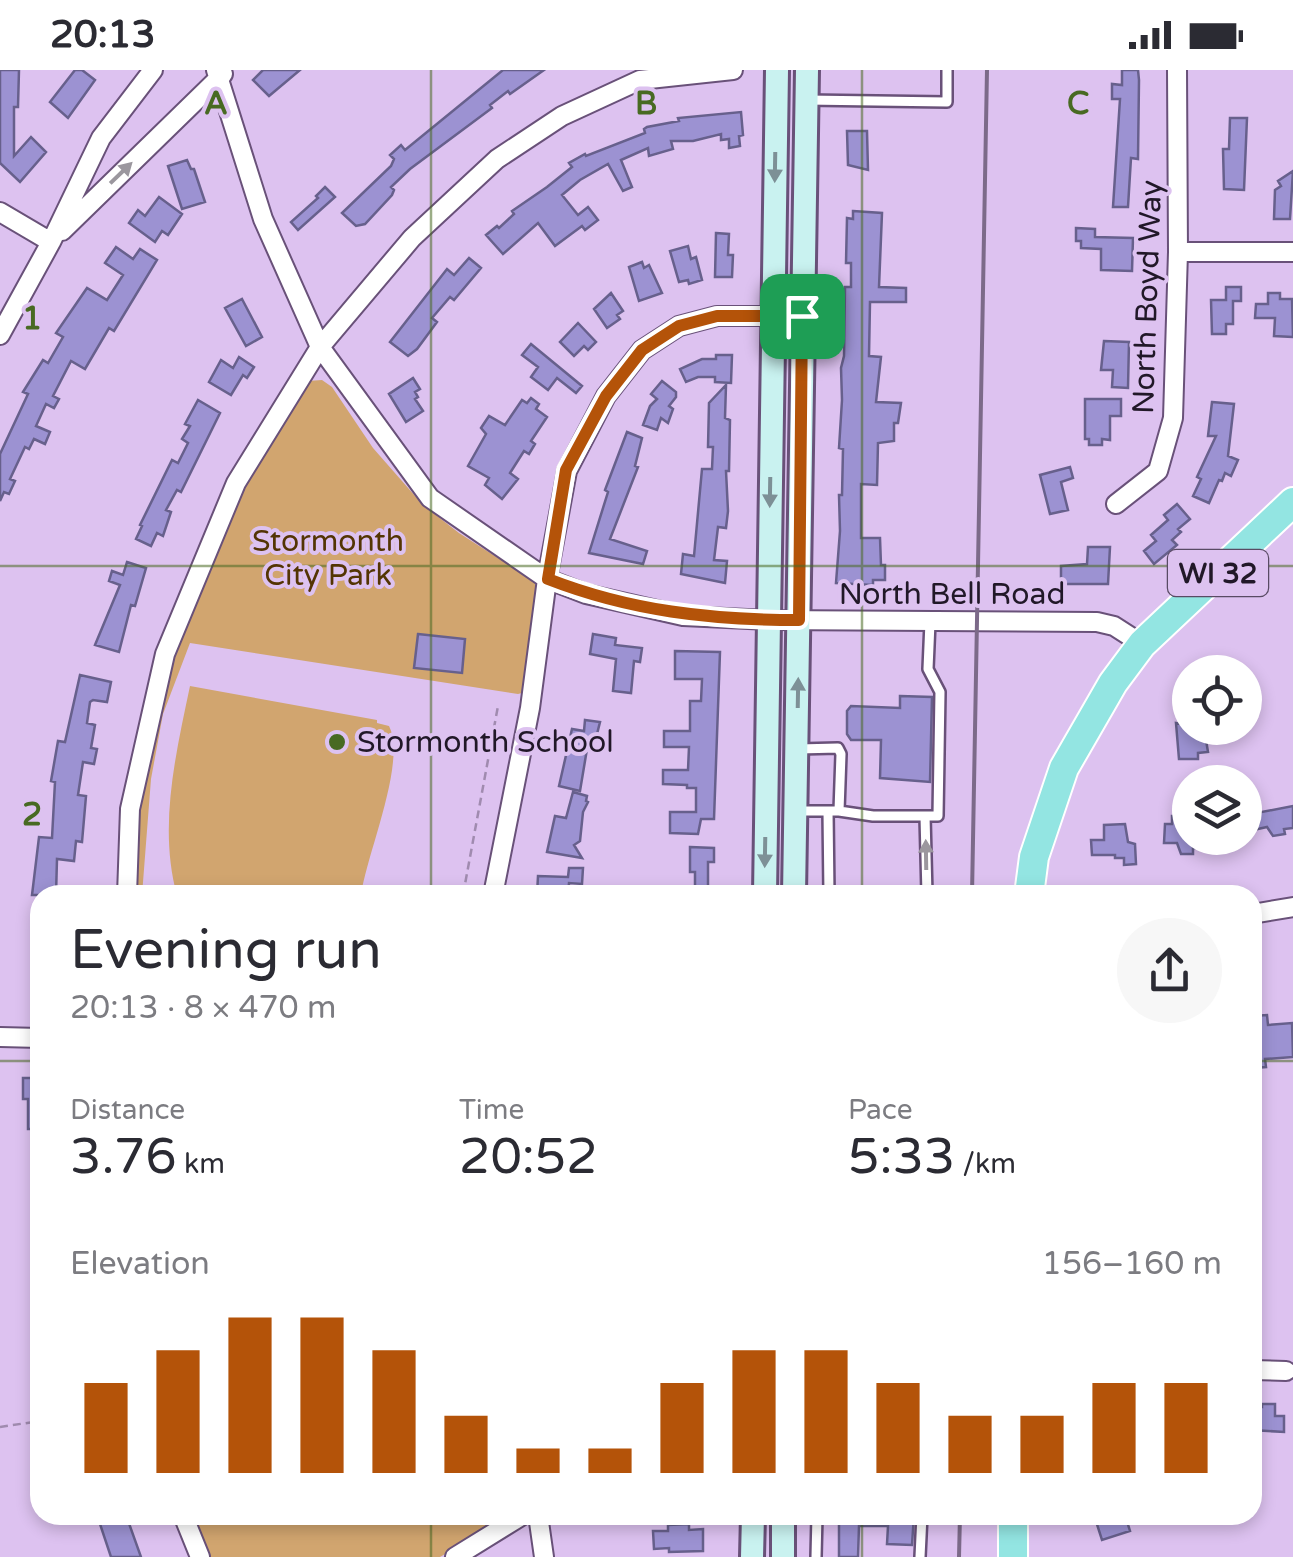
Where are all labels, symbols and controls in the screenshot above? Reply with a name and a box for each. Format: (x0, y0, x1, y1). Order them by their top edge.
text: 20:13 (50, 12, 155, 58)
text: A (204, 85, 228, 123)
text: B (635, 85, 657, 123)
text: C (1067, 85, 1089, 123)
one-way arrow (766, 152, 782, 184)
one-way arrow (109, 162, 133, 186)
street label: North Boyd Way (1125, 179, 1170, 415)
pin (760, 274, 845, 359)
icon: arrive (775, 289, 830, 344)
text: 1 (22, 300, 42, 338)
one-way arrow (761, 477, 777, 509)
park label: Stormonth City Park (252, 523, 404, 594)
road number: WI 32 (1168, 550, 1268, 596)
street label: North Bell Road (839, 576, 1065, 613)
map controls (1172, 655, 1262, 855)
button: locate (1172, 655, 1262, 745)
one-way arrow (790, 676, 806, 708)
place label: Stormonth School (357, 724, 614, 761)
marker: Stormonth School (326, 731, 348, 753)
button: layers (1172, 765, 1262, 855)
text: 2 (22, 796, 42, 834)
one-way arrow (757, 837, 773, 869)
one-way arrow (918, 839, 934, 871)
text: Evening run (70, 918, 382, 984)
button: share (1117, 918, 1222, 1023)
text: 20:13 · 8 × 470 m (70, 989, 336, 1027)
text: Distance (70, 1093, 185, 1127)
text: Time (459, 1093, 524, 1127)
text: Pace (848, 1093, 912, 1127)
text: 3.76 (70, 1127, 177, 1187)
text: 20:52 (459, 1127, 598, 1187)
text: 5:33 (848, 1127, 955, 1187)
text: km (177, 1147, 225, 1181)
text: /km (955, 1147, 1016, 1181)
text: Elevation (70, 1245, 210, 1283)
text: 156–160 m (1042, 1245, 1222, 1283)

